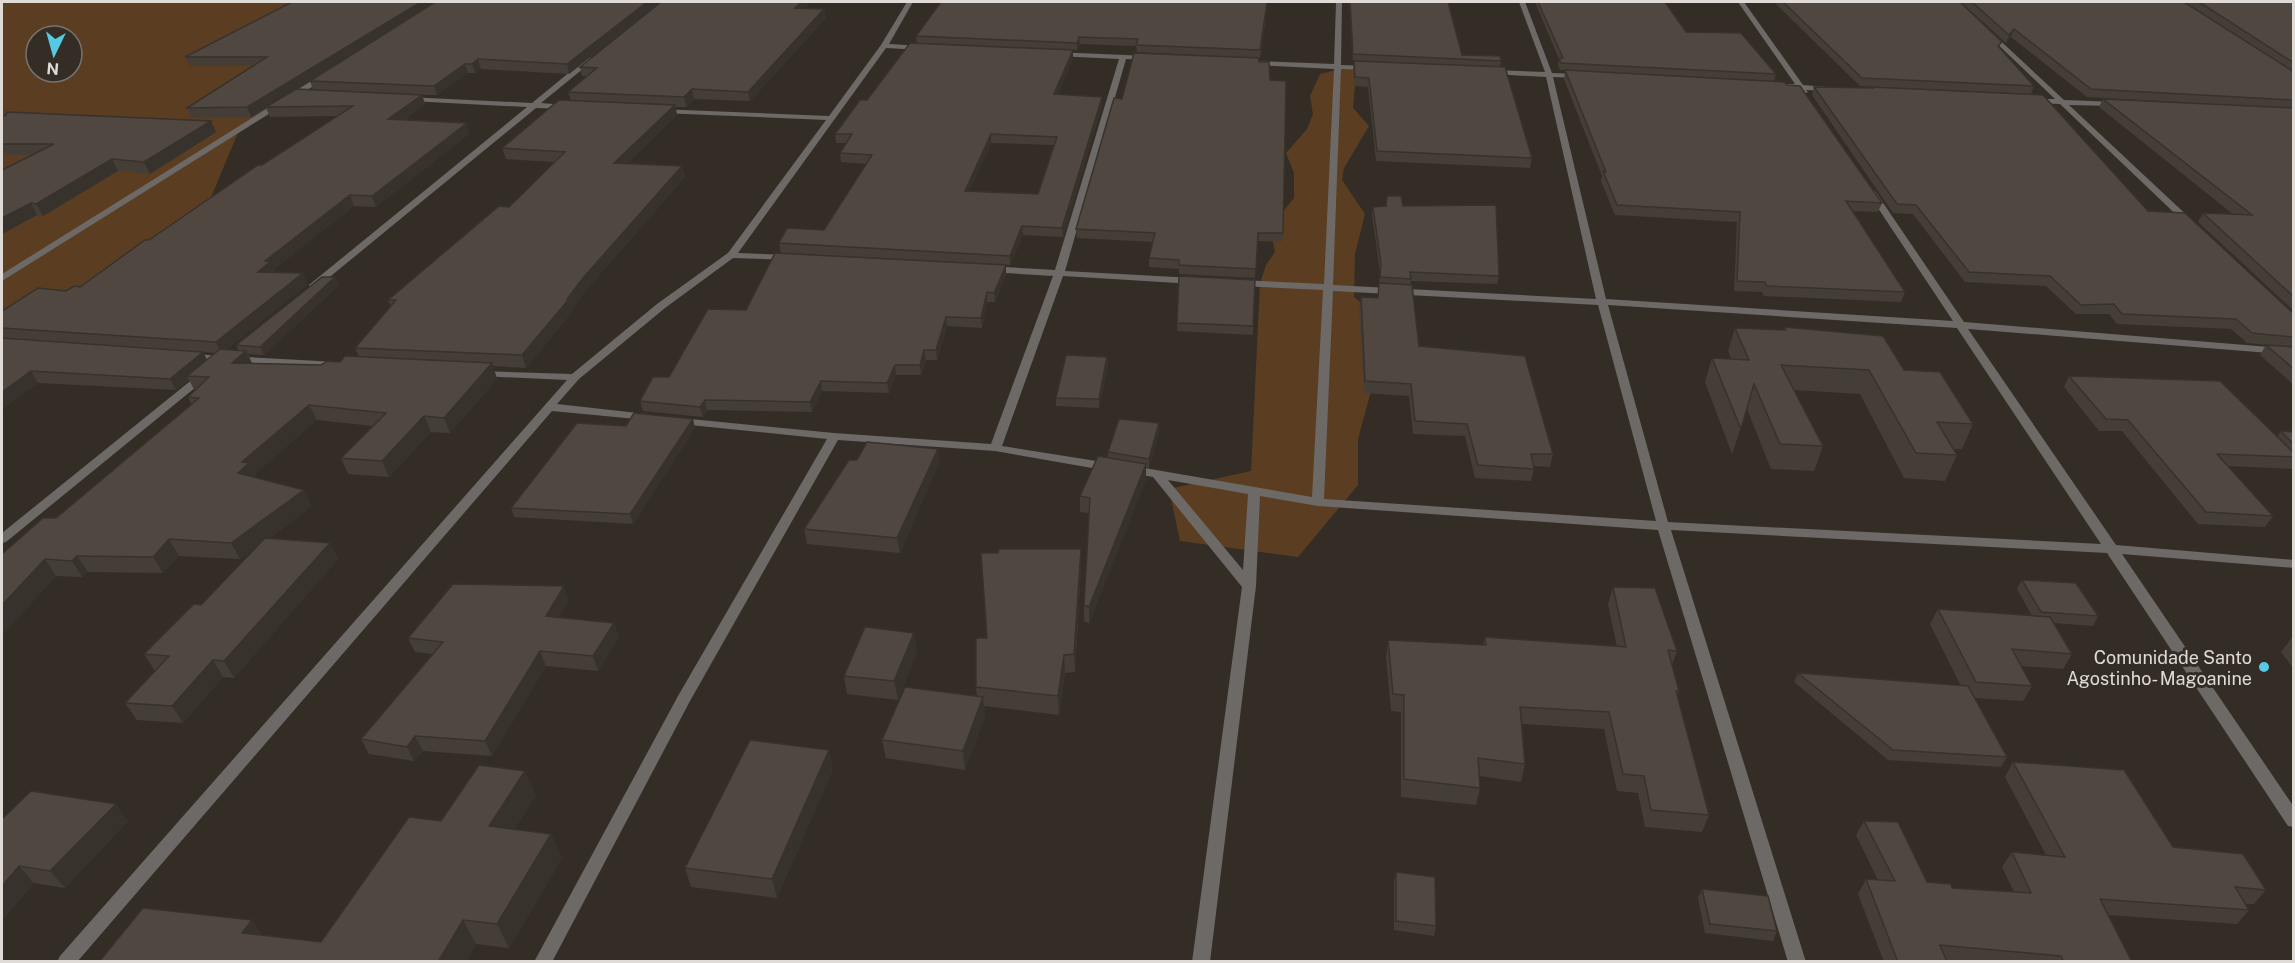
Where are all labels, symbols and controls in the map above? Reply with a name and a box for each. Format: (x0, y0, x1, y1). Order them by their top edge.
north arrow (24, 24, 84, 84)
text: N (46, 58, 60, 78)
place label: Comunidade Santo Agostinho- Magoanine (2066, 647, 2252, 689)
marker: Comunidade Santo Agostinho- Magoanine (2257, 660, 2271, 674)

